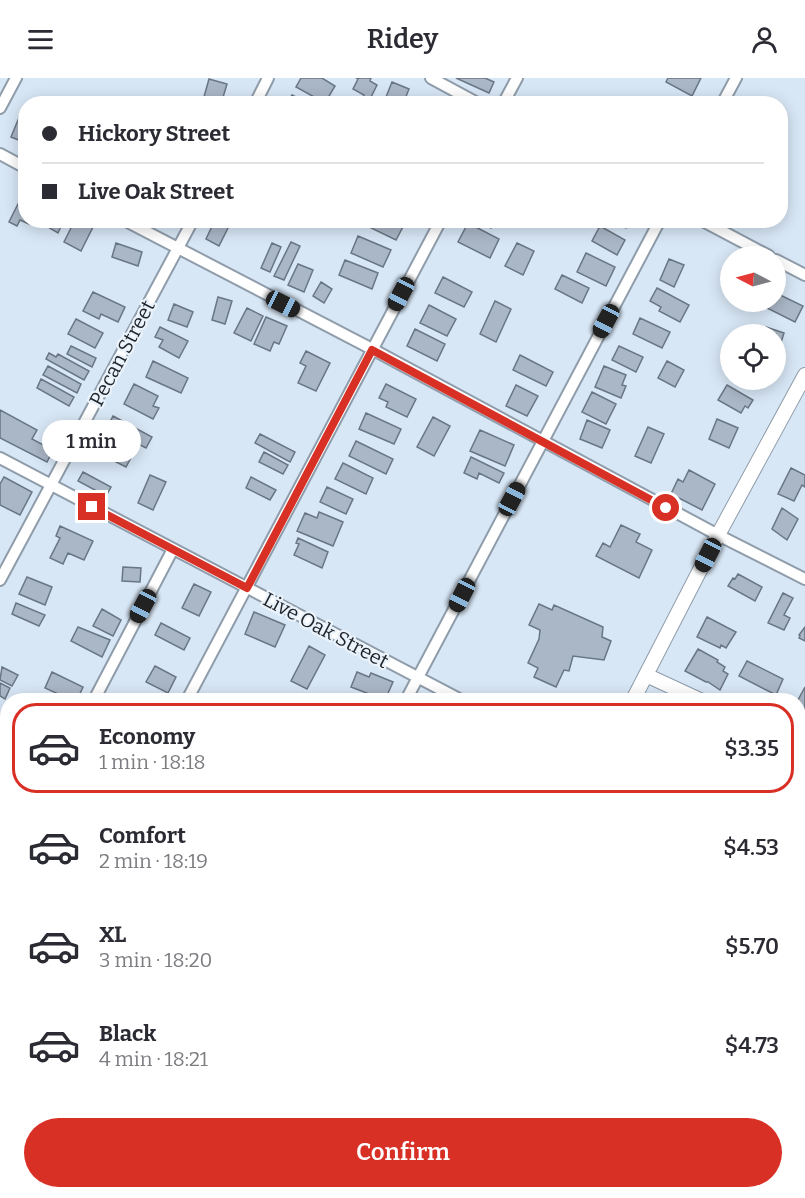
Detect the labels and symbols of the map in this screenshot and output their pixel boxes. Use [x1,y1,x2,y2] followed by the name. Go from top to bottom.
[720,246,786,312] north arrow
[385,274,417,314] car
[263,288,303,320] car
[84,296,160,410] street label: Pecan Street
[590,301,622,341] car
[42,420,142,462] callout: 1 min
[496,479,528,519] car
[78,493,105,520] route end
[652,494,679,521] route start
[692,535,724,575] car
[446,575,478,615] car
[127,586,159,626] car
[259,587,393,673] street label: Live Oak Street

